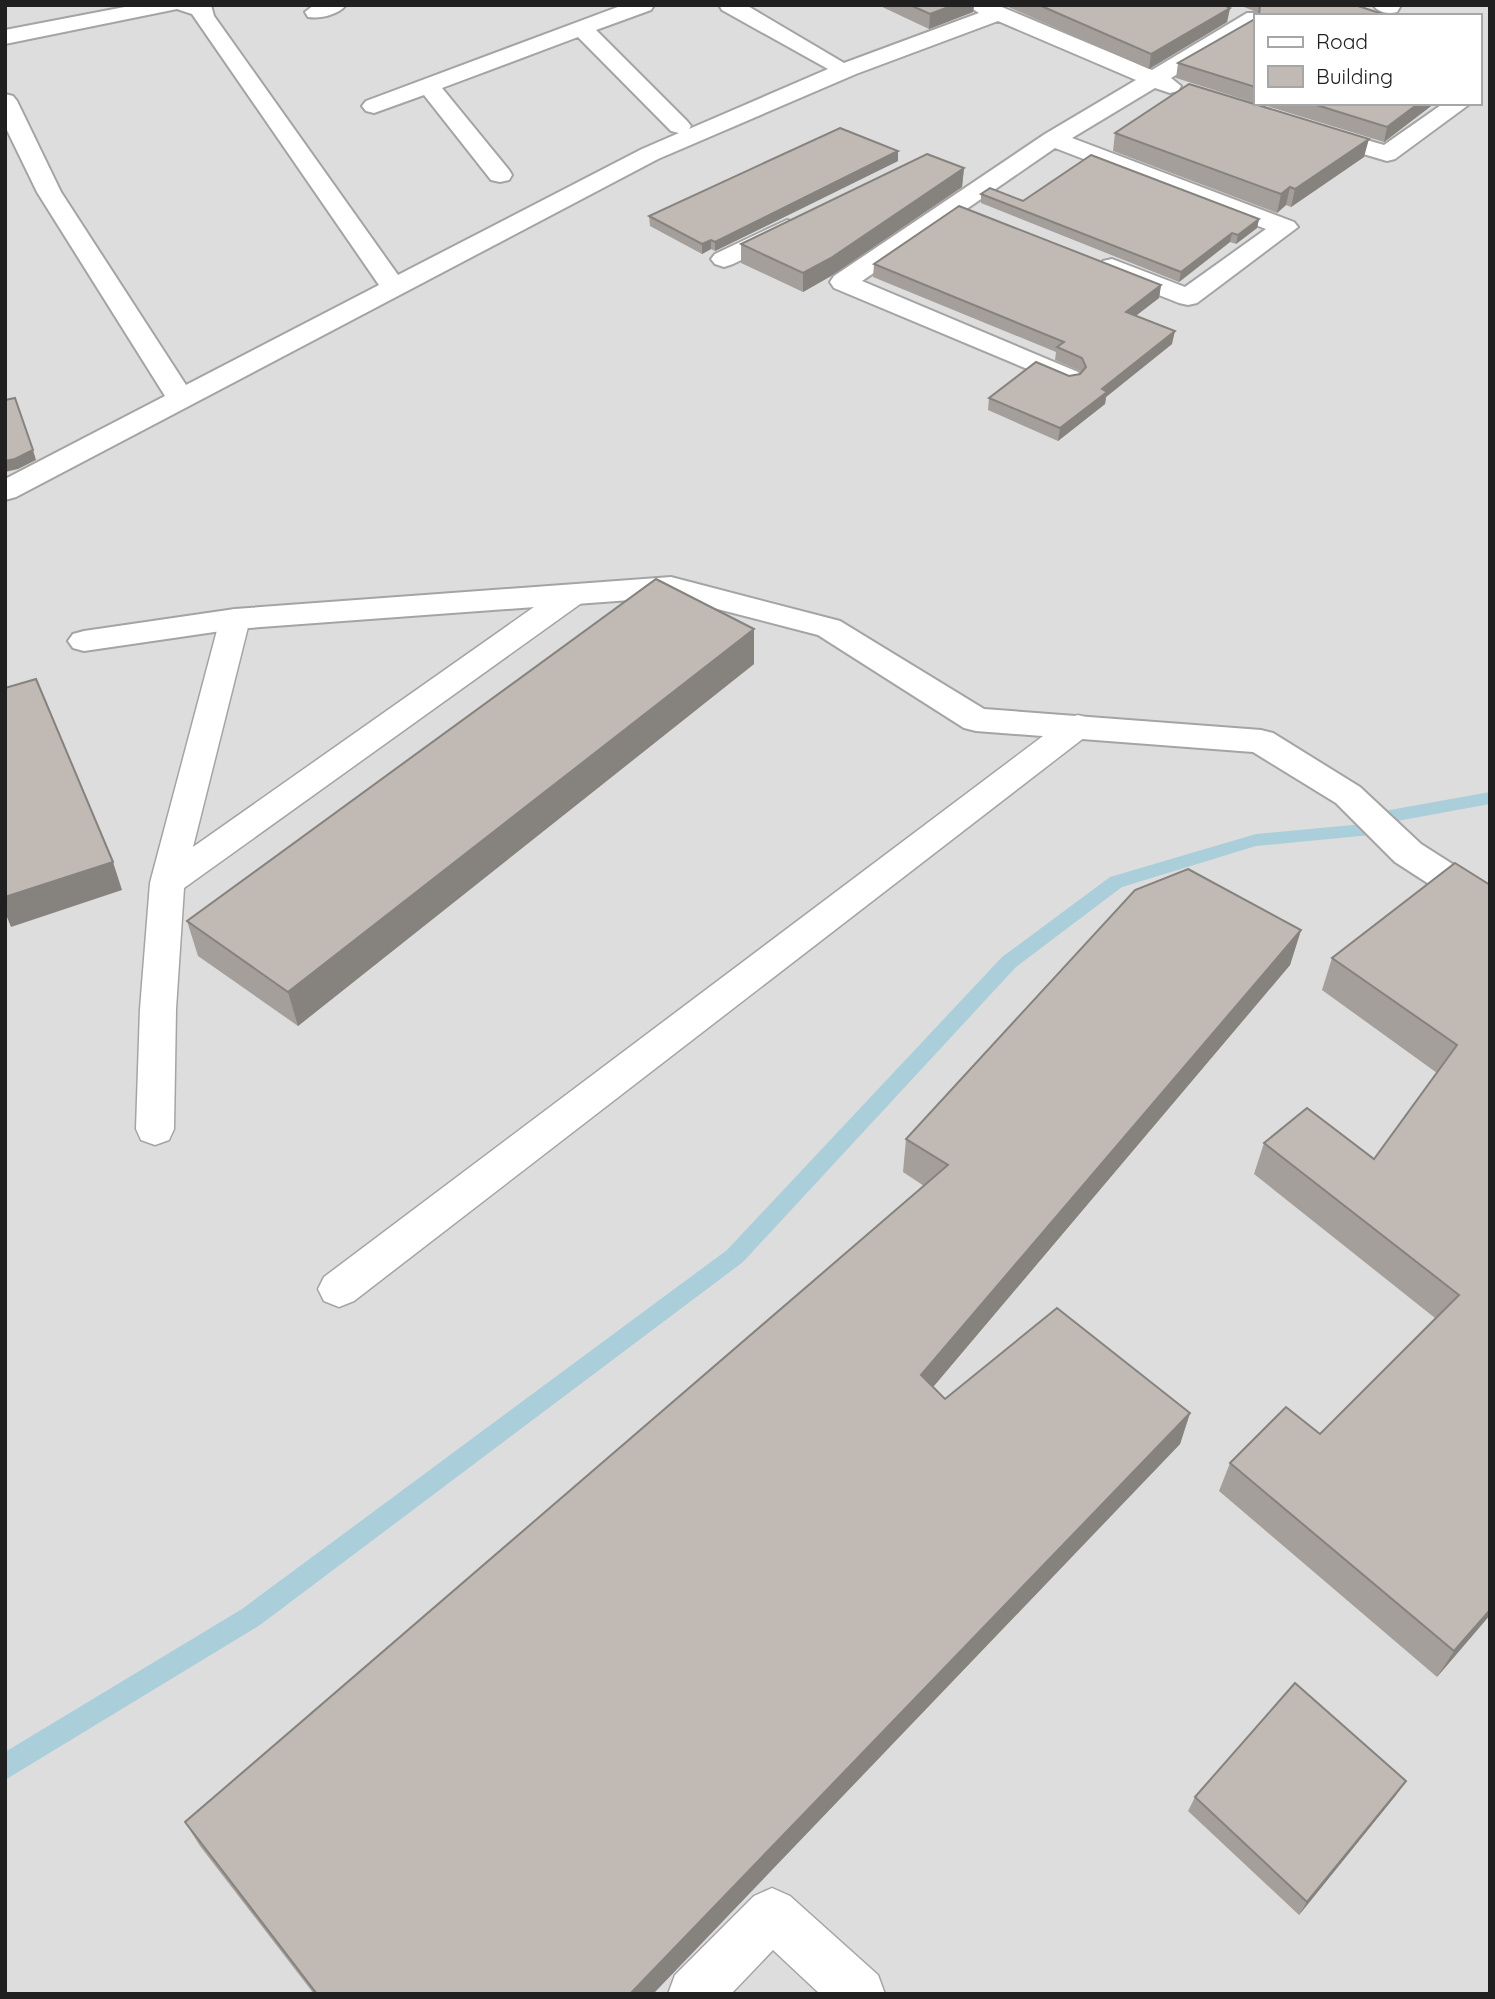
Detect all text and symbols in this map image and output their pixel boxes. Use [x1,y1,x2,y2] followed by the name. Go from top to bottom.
[1254,14,1481,105] legend
[1316,28,1368,54] text: Road
[1316,63,1393,89] text: Building

